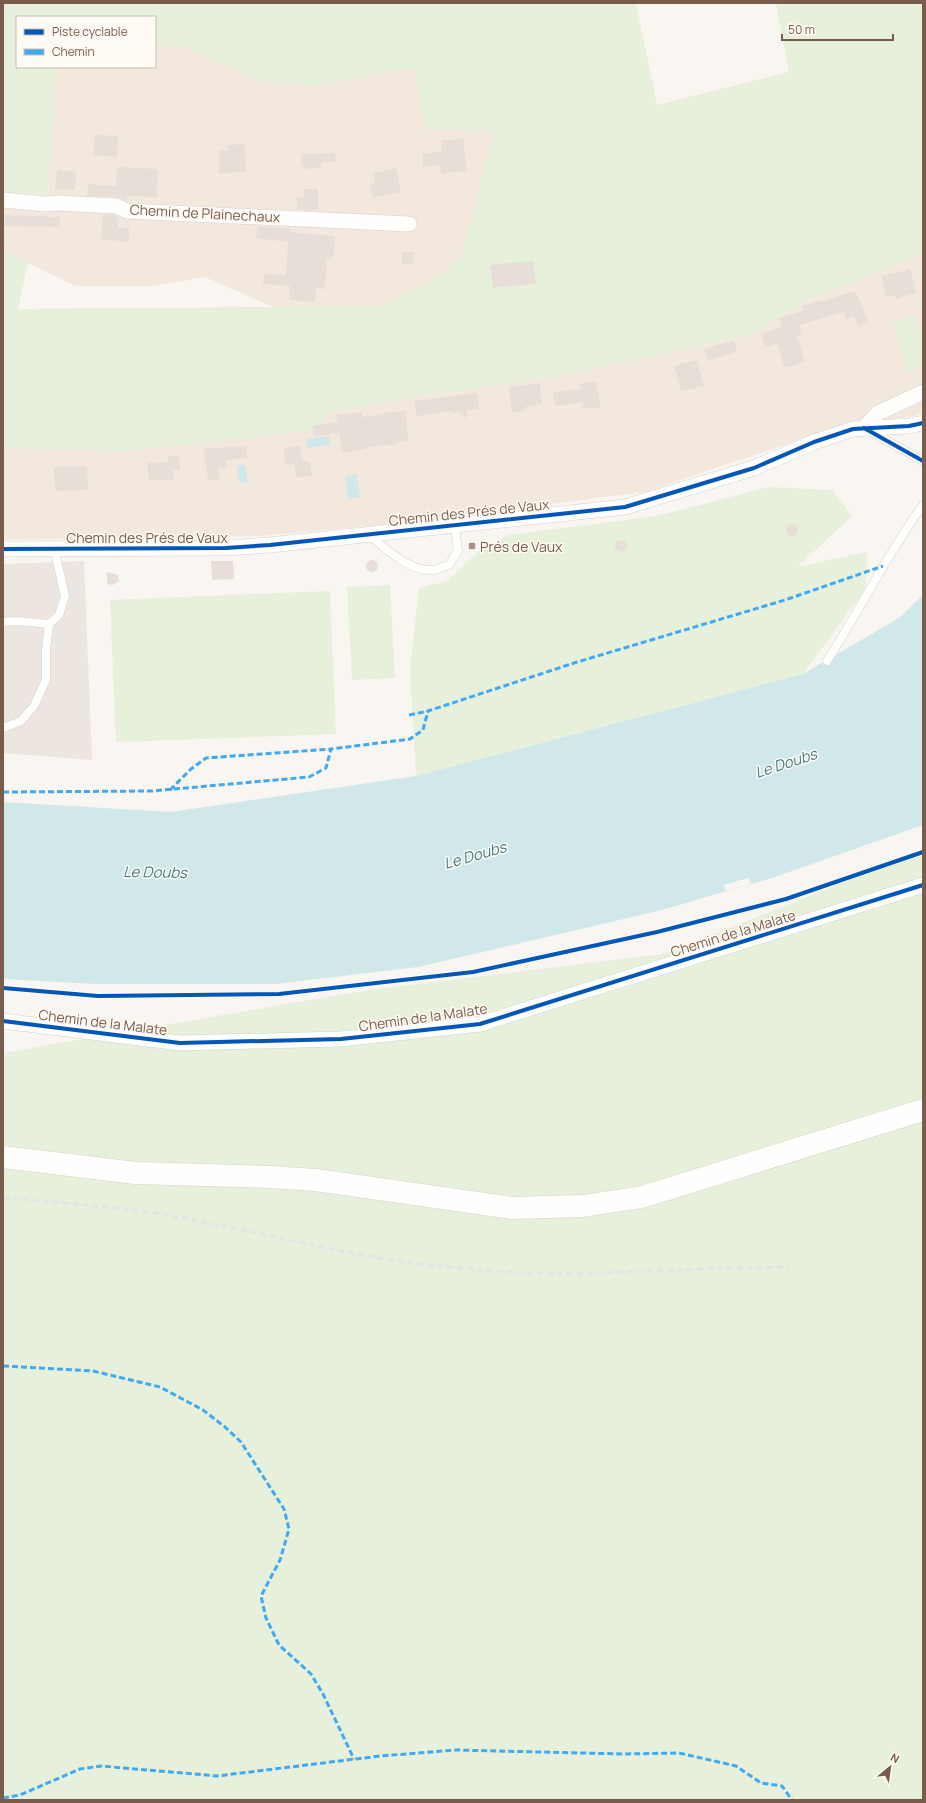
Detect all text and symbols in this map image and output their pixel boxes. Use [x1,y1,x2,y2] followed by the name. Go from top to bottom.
[16,16,156,68] legend
[782,16,893,42] scale bar
[788,21,815,38] text: 50 m
[52,23,128,40] text: Piste cyclable
[52,43,95,60] text: Chemin
[129,200,281,226] street label: Chemin de Plainechaux
[388,494,551,530] street label: Chemin des Prés de Vaux
[66,528,228,547] street label: Chemin des Prés de Vaux
[480,537,563,556] place label: Prés de Vaux
[467,541,477,551] marker: Prés de Vaux
[752,743,821,783] water label: Le Doubs
[441,836,510,874] water label: Le Doubs
[123,861,188,883] water label: Le Doubs
[668,905,798,961] street label: Chemin de la Malate
[357,999,489,1035] street label: Chemin de la Malate
[37,1005,169,1039] street label: Chemin de la Malate
[870,1747,910,1787] north arrow
[888,1749,902,1766] text: N

